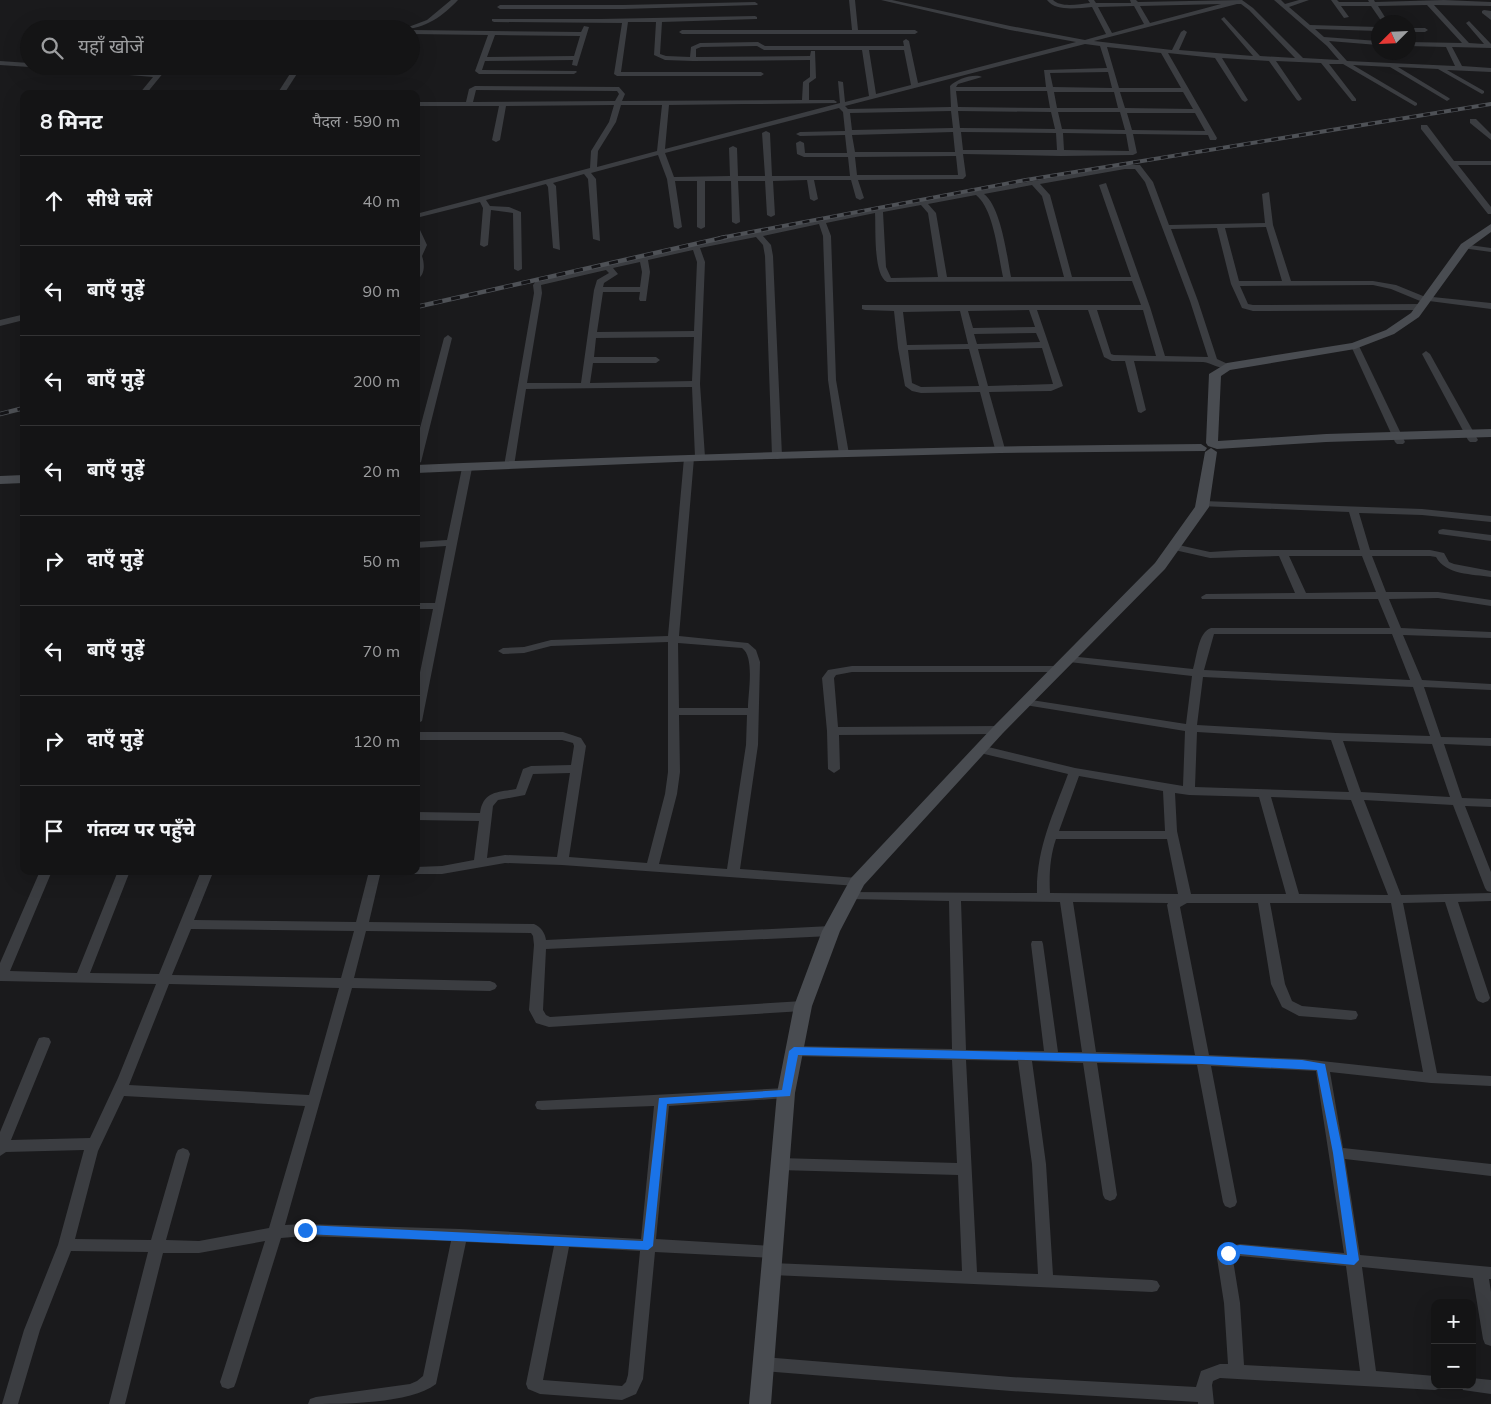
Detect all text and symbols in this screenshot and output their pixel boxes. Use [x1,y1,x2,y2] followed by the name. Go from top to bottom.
[1371,15,1416,60] north arrow
[20,20,420,75] search box
[38,34,66,62] icon: search
[78,34,144,58] text: यहाँ खोजें
[40,108,102,134] text: 8 मिनट
[312,111,400,131] text: पैदल · 590 m
[40,187,68,215] icon: ahead
[87,187,152,211] text: सीधे चलें
[363,191,400,211] text: 40 m
[40,277,68,305] icon: left
[87,277,144,301] text: बाएँ मुड़ें
[363,281,400,301] text: 90 m
[40,367,68,395] icon: left
[87,367,144,391] text: बाएँ मुड़ें
[353,371,400,391] text: 200 m
[40,457,68,485] icon: left
[87,457,144,481] text: बाएँ मुड़ें
[363,461,400,481] text: 20 m
[40,547,68,575] icon: right
[87,547,143,571] text: दाएँ मुड़ें
[363,551,400,571] text: 50 m
[40,637,68,665] icon: left
[87,637,144,661] text: बाएँ मुड़ें
[363,641,400,661] text: 70 m
[40,727,68,755] icon: right
[87,727,143,751] text: दाएँ मुड़ें
[353,731,400,751] text: 120 m
[40,817,68,845] icon: arrive
[87,817,195,841] text: गंतव्य पर पहुँचे
[294,1219,317,1242] route end
[1217,1242,1240,1265] route start
[1431,1299,1476,1389] map controls
[1431,1299,1476,1344] button: +
[1431,1344,1476,1389] button: −

